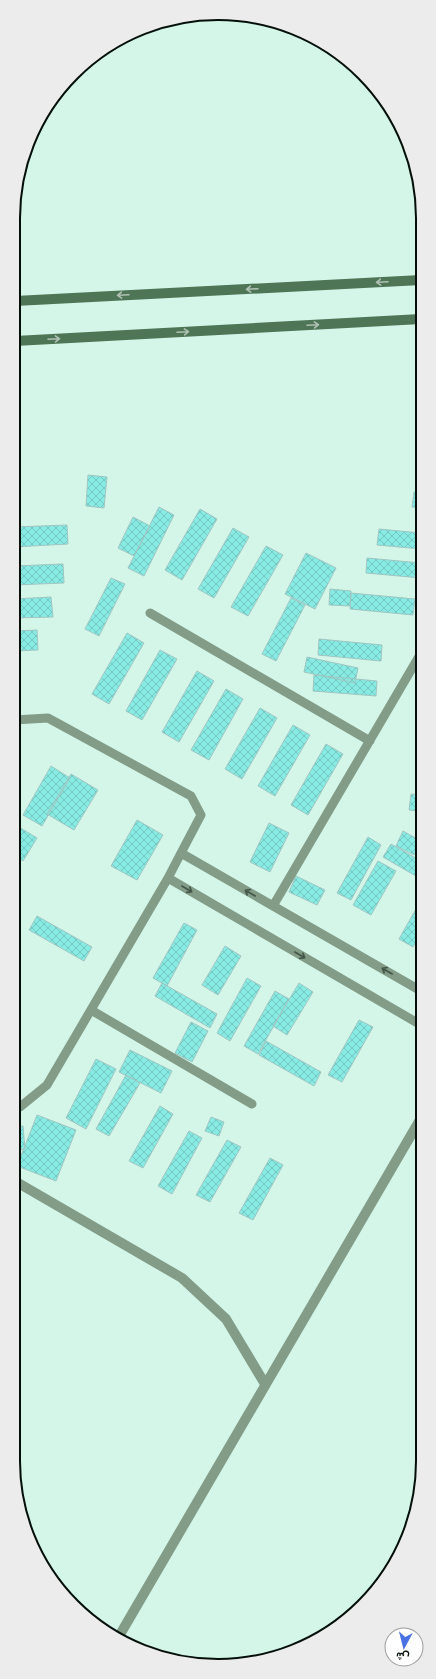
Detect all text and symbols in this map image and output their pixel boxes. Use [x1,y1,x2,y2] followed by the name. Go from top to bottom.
[376,279,389,286] one-way arrow
[246,285,259,293] one-way arrow
[117,292,130,299] one-way arrow
[306,321,319,329] one-way arrow
[176,328,189,335] one-way arrow
[47,335,60,342] one-way arrow
[181,886,193,894] one-way arrow
[244,888,256,896] one-way arrow
[294,951,306,959] one-way arrow
[381,967,393,975] one-way arrow
[384,1627,424,1667] north arrow
[395,1649,410,1665] text: ش

